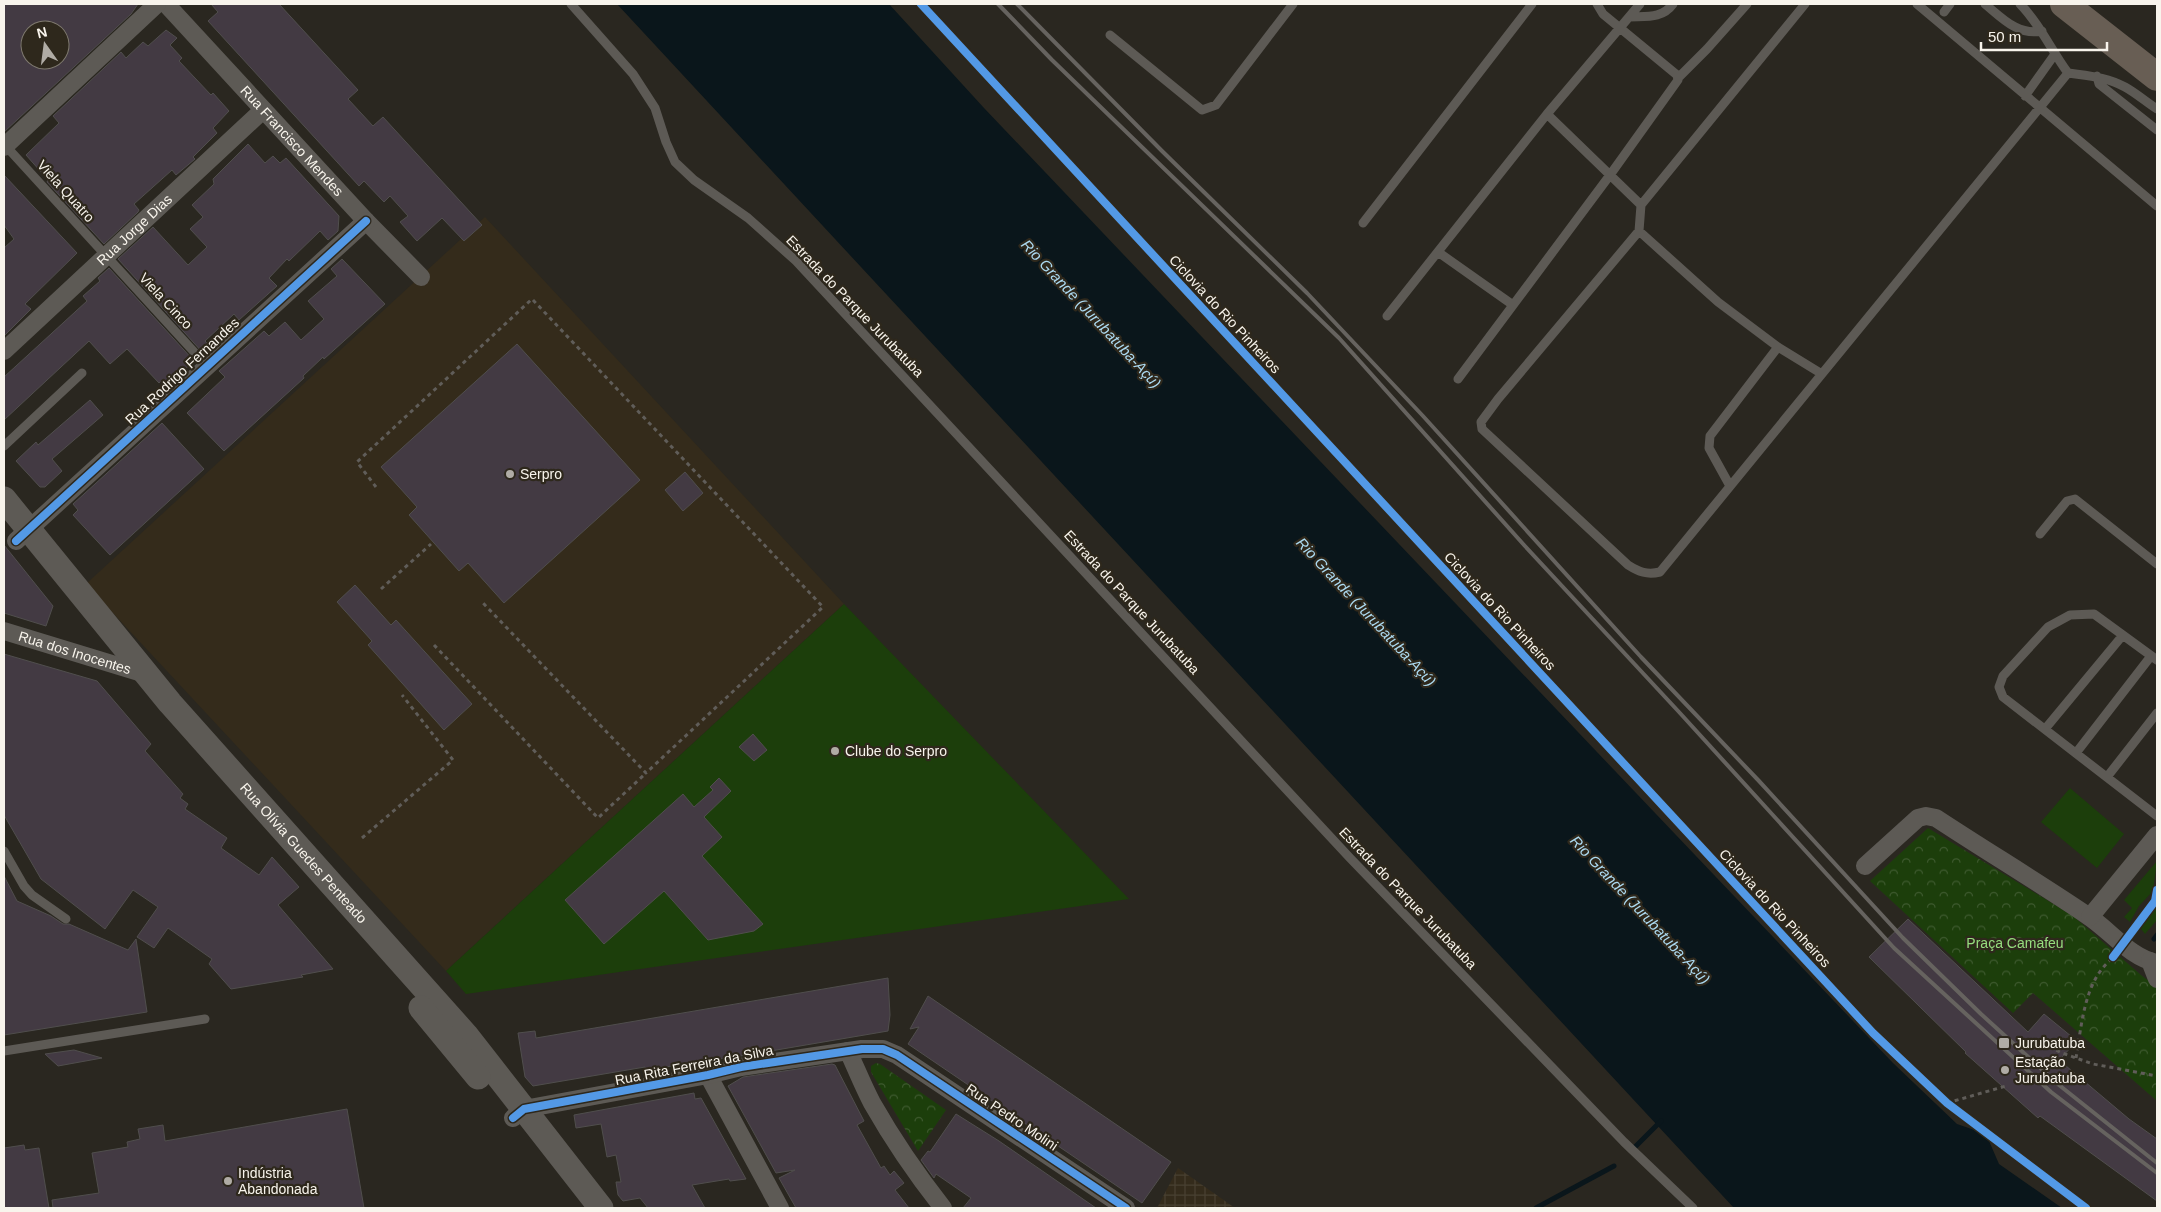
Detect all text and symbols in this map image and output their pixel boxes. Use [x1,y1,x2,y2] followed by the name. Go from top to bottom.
[20,20,70,70] north arrow
[1981,20,2107,52] scale bar
[35,23,49,41] text: N
[1988,28,2021,45] text: 50 m
[237,82,347,199] street label: Rua Francisco Mendes
[34,157,98,225] street label: Viela Quatro
[93,191,175,269] street label: Rua Jorge Dias
[783,232,927,380] street label: Estrada do Parque Jurubatuba
[1018,236,1165,391] water label: Rio Grande (Jurubatuba-Açú)
[1166,252,1284,376] street label: Ciclovia do Rio Pinheiros
[136,270,196,332] street label: Viela Cinco
[122,314,242,428] street label: Rua Rodrigo Fernandes
[520,466,562,482] place label: Serpro
[504,468,516,480] marker: Serpro
[1061,527,1203,677] street label: Estrada do Parque Jurubatuba
[1293,534,1440,689] water label: Rio Grande (Jurubatuba-Açú)
[1441,549,1559,673] street label: Ciclovia do Rio Pinheiros
[17,628,133,677] street label: Rua dos Inocentes
[845,743,947,759] place label: Clube do Serpro
[829,745,841,757] marker: Clube do Serpro
[237,780,371,927] street label: Rua Olívia Guedes Penteado
[1336,824,1480,972] street label: Estrada do Parque Jurubatuba
[1567,832,1714,987] water label: Rio Grande (Jurubatuba-Açú)
[1716,846,1834,970] street label: Ciclovia do Rio Pinheiros
[1966,935,2064,951] park label: Praça Camafeu
[2015,1035,2085,1051] place label: Jurubatuba
[1997,1036,2011,1050] marker: Jurubatuba
[613,1042,775,1088] street label: Rua Rita Ferreira da Silva
[2015,1054,2085,1086] place label: Estação Jurubatuba
[1999,1064,2011,1076] marker: Estação Jurubatuba
[963,1080,1061,1154] street label: Rua Pedro Molini
[238,1165,318,1197] place label: Indústria Abandonada
[222,1175,234,1187] marker: Indústria Abandonada

